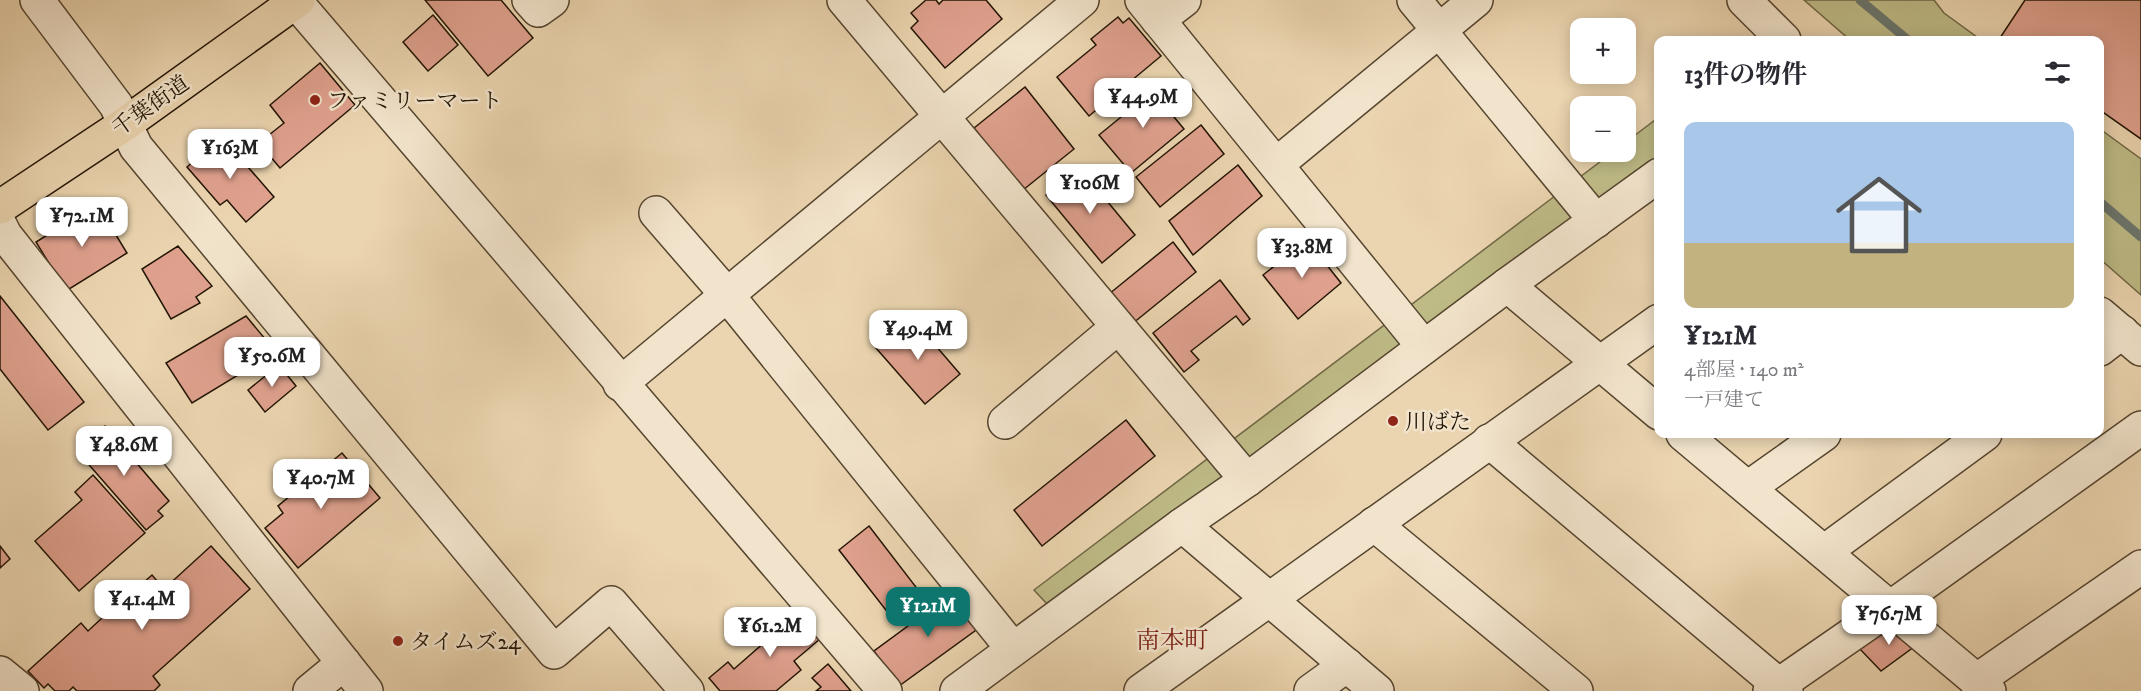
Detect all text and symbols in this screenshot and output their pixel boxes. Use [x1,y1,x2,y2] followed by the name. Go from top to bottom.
[1570,18,1636,162] map controls
[1570,18,1636,84] button: +
[2041,56,2074,89] icon: filters
[1684,59,1807,92] text: 13件の物件
[107,70,195,143] street label: 千葉街道
[1094,78,1192,129] pin: ¥44.9M
[1108,85,1178,110] text: ¥44.9M
[327,88,503,115] place label: ファミリーマート
[308,93,322,107] marker: ファミリーマート
[1570,96,1636,162] button: −
[188,129,272,180] pin: ¥163M
[202,136,258,161] text: ¥163M
[1825,161,1933,269] icon: home
[1048,164,1132,215] pin: ¥106M
[1060,171,1120,196] text: ¥106M
[33,197,131,248] pin: ¥72.1M
[50,204,114,229] text: ¥72.1M
[1253,228,1351,279] pin: ¥33.8M
[1271,235,1333,260] text: ¥33.8M
[869,310,967,361] pin: ¥49.4M
[883,317,953,342] text: ¥49.4M
[1684,320,1757,353] text: ¥121M
[223,337,321,388] pin: ¥50.6M
[238,344,306,369] text: ¥50.6M
[1684,358,1804,383] text: 4部屋 · 140 m²
[1684,388,1764,413] text: 一戸建て
[1405,409,1471,436] place label: 川ばた
[1386,414,1400,428] marker: 川ばた
[75,426,173,477] pin: ¥48.6M
[90,433,158,458] text: ¥48.6M
[272,459,370,510] pin: ¥40.7M
[287,466,355,491] text: ¥40.7M
[93,580,191,631] pin: ¥41.4M
[108,587,176,612] text: ¥41.4M
[886,587,970,638] pin: ¥121M
[900,594,956,619] text: ¥121M
[1840,595,1938,646] pin: ¥76.7M
[1856,602,1922,627] text: ¥76.7M
[721,607,819,658] pin: ¥61.2M
[738,614,802,639] text: ¥61.2M
[1136,626,1208,656] district label: 南本町
[410,629,522,656] place label: タイムズ24
[391,634,405,648] marker: タイムズ24

